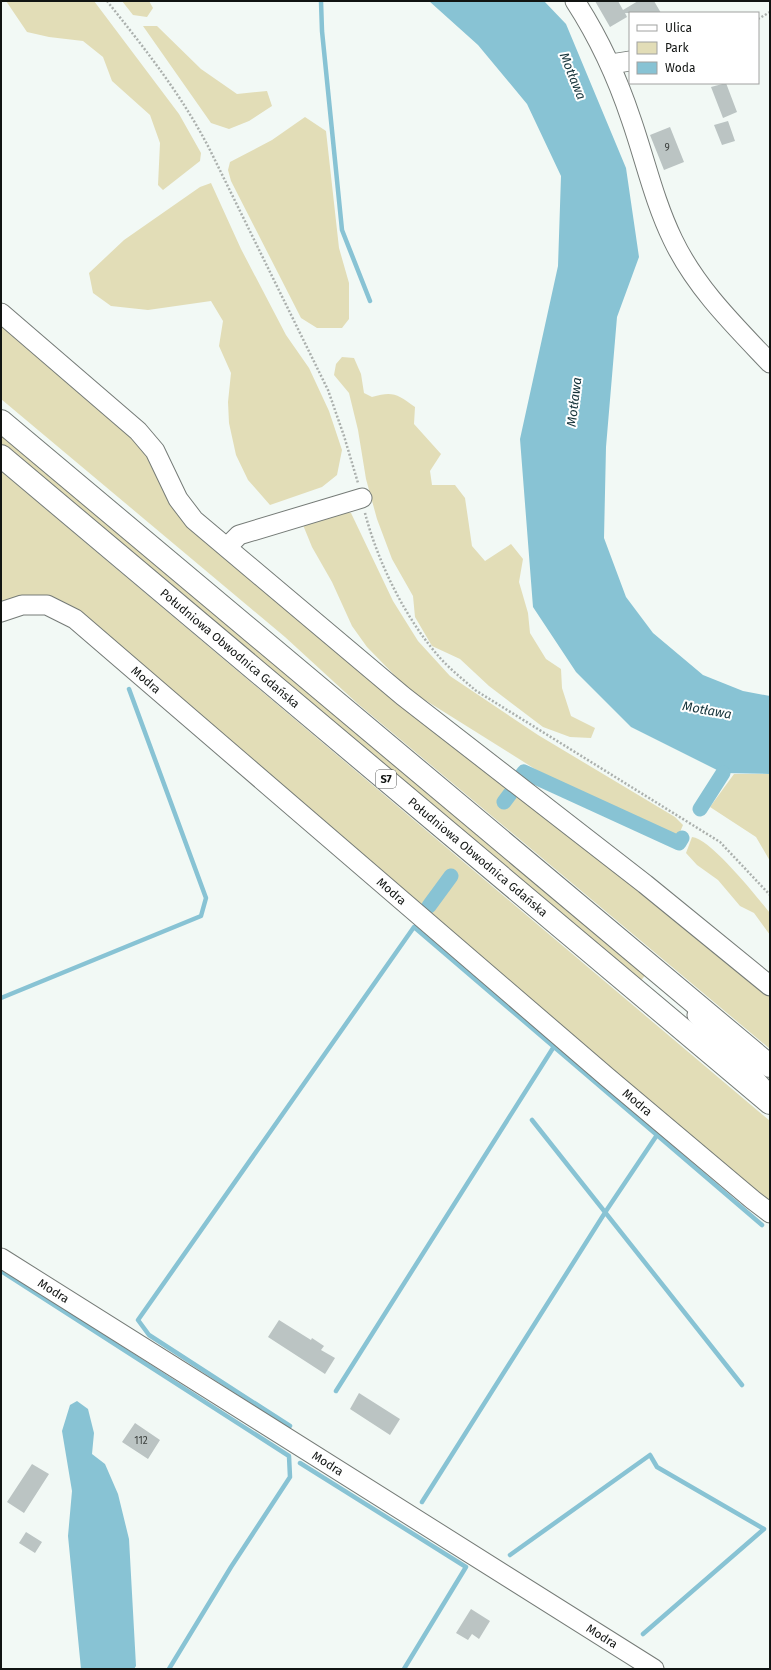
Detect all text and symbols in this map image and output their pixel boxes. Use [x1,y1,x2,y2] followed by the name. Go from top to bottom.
[629,12,759,84] legend
[665,21,692,35] text: Ulica
[665,41,689,55] text: Park
[557,50,589,102] water label: Motława
[665,61,696,75] text: Woda
[664,142,670,154] house number: 9
[564,376,584,428] water label: Motława
[157,586,302,711] street label: Południowa Obwodnica Gdańska
[128,664,163,697] street label: Modra
[681,698,733,722] water label: Motława
[376,770,396,788] road number: S7
[405,795,550,920] street label: Południowa Obwodnica Gdańska
[374,875,409,908] street label: Modra
[620,1086,655,1119] street label: Modra
[35,1276,72,1306] street label: Modra
[134,1435,148,1447] house number: 112
[309,1449,346,1479] street label: Modra
[584,1621,620,1651] street label: Modra

